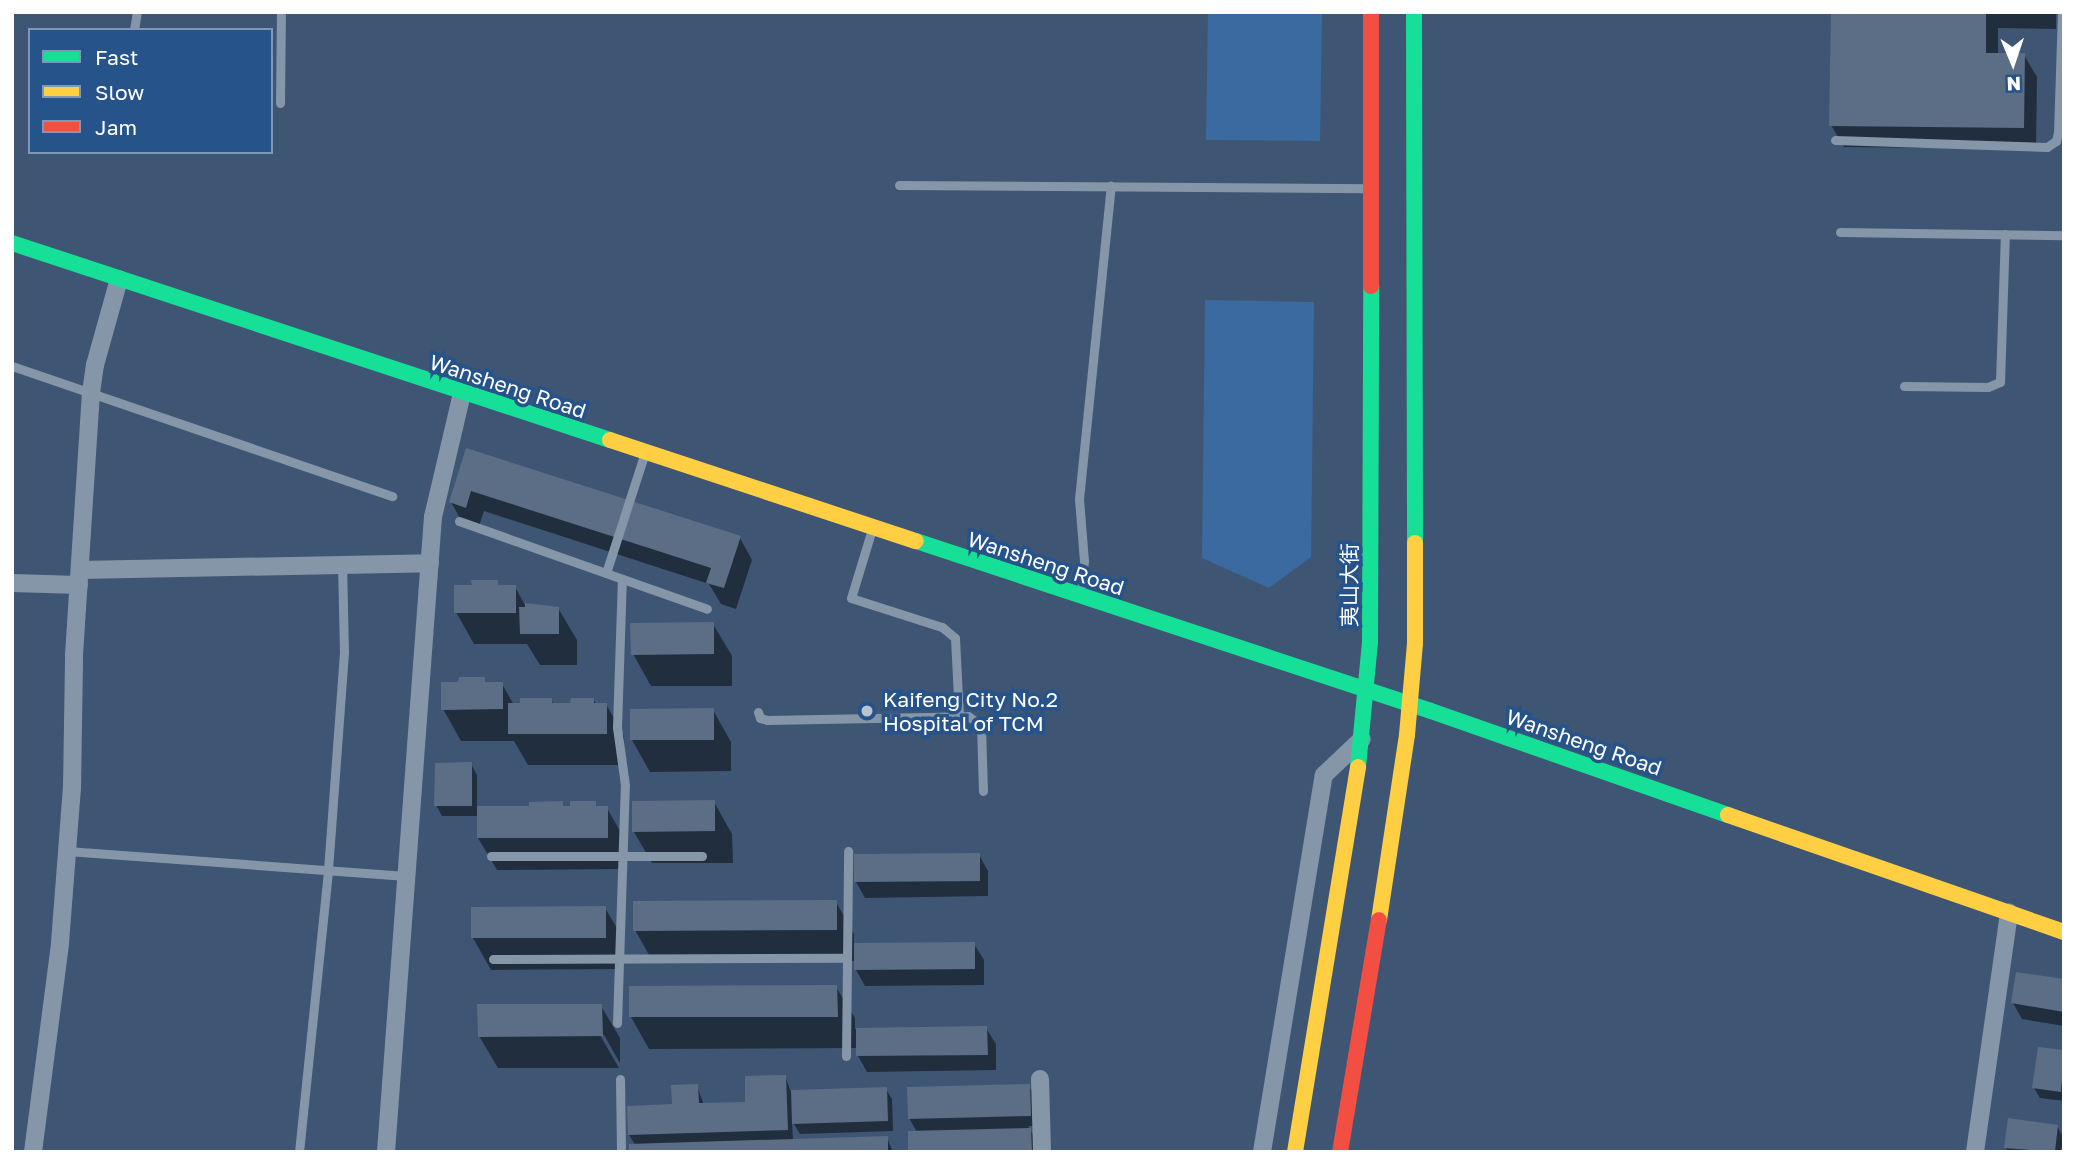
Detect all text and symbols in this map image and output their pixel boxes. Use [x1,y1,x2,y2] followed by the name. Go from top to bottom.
[28,28,273,154] legend
[1978,28,2048,98] north arrow
[95,44,138,70] text: Fast
[2006,73,2021,96] text: N
[95,79,144,105] text: Slow
[95,114,137,140] text: Jam
[427,349,589,423] street label: Wansheng Road
[965,526,1127,600] street label: Wansheng Road
[1336,543,1362,627] street label: 夷山大街
[883,686,1058,736] place label: Kaifeng City No.2 Hospital of TCM
[857,701,877,721] marker: Kaifeng City No.2 Hospital of TCM
[1503,704,1665,780] street label: Wansheng Road

